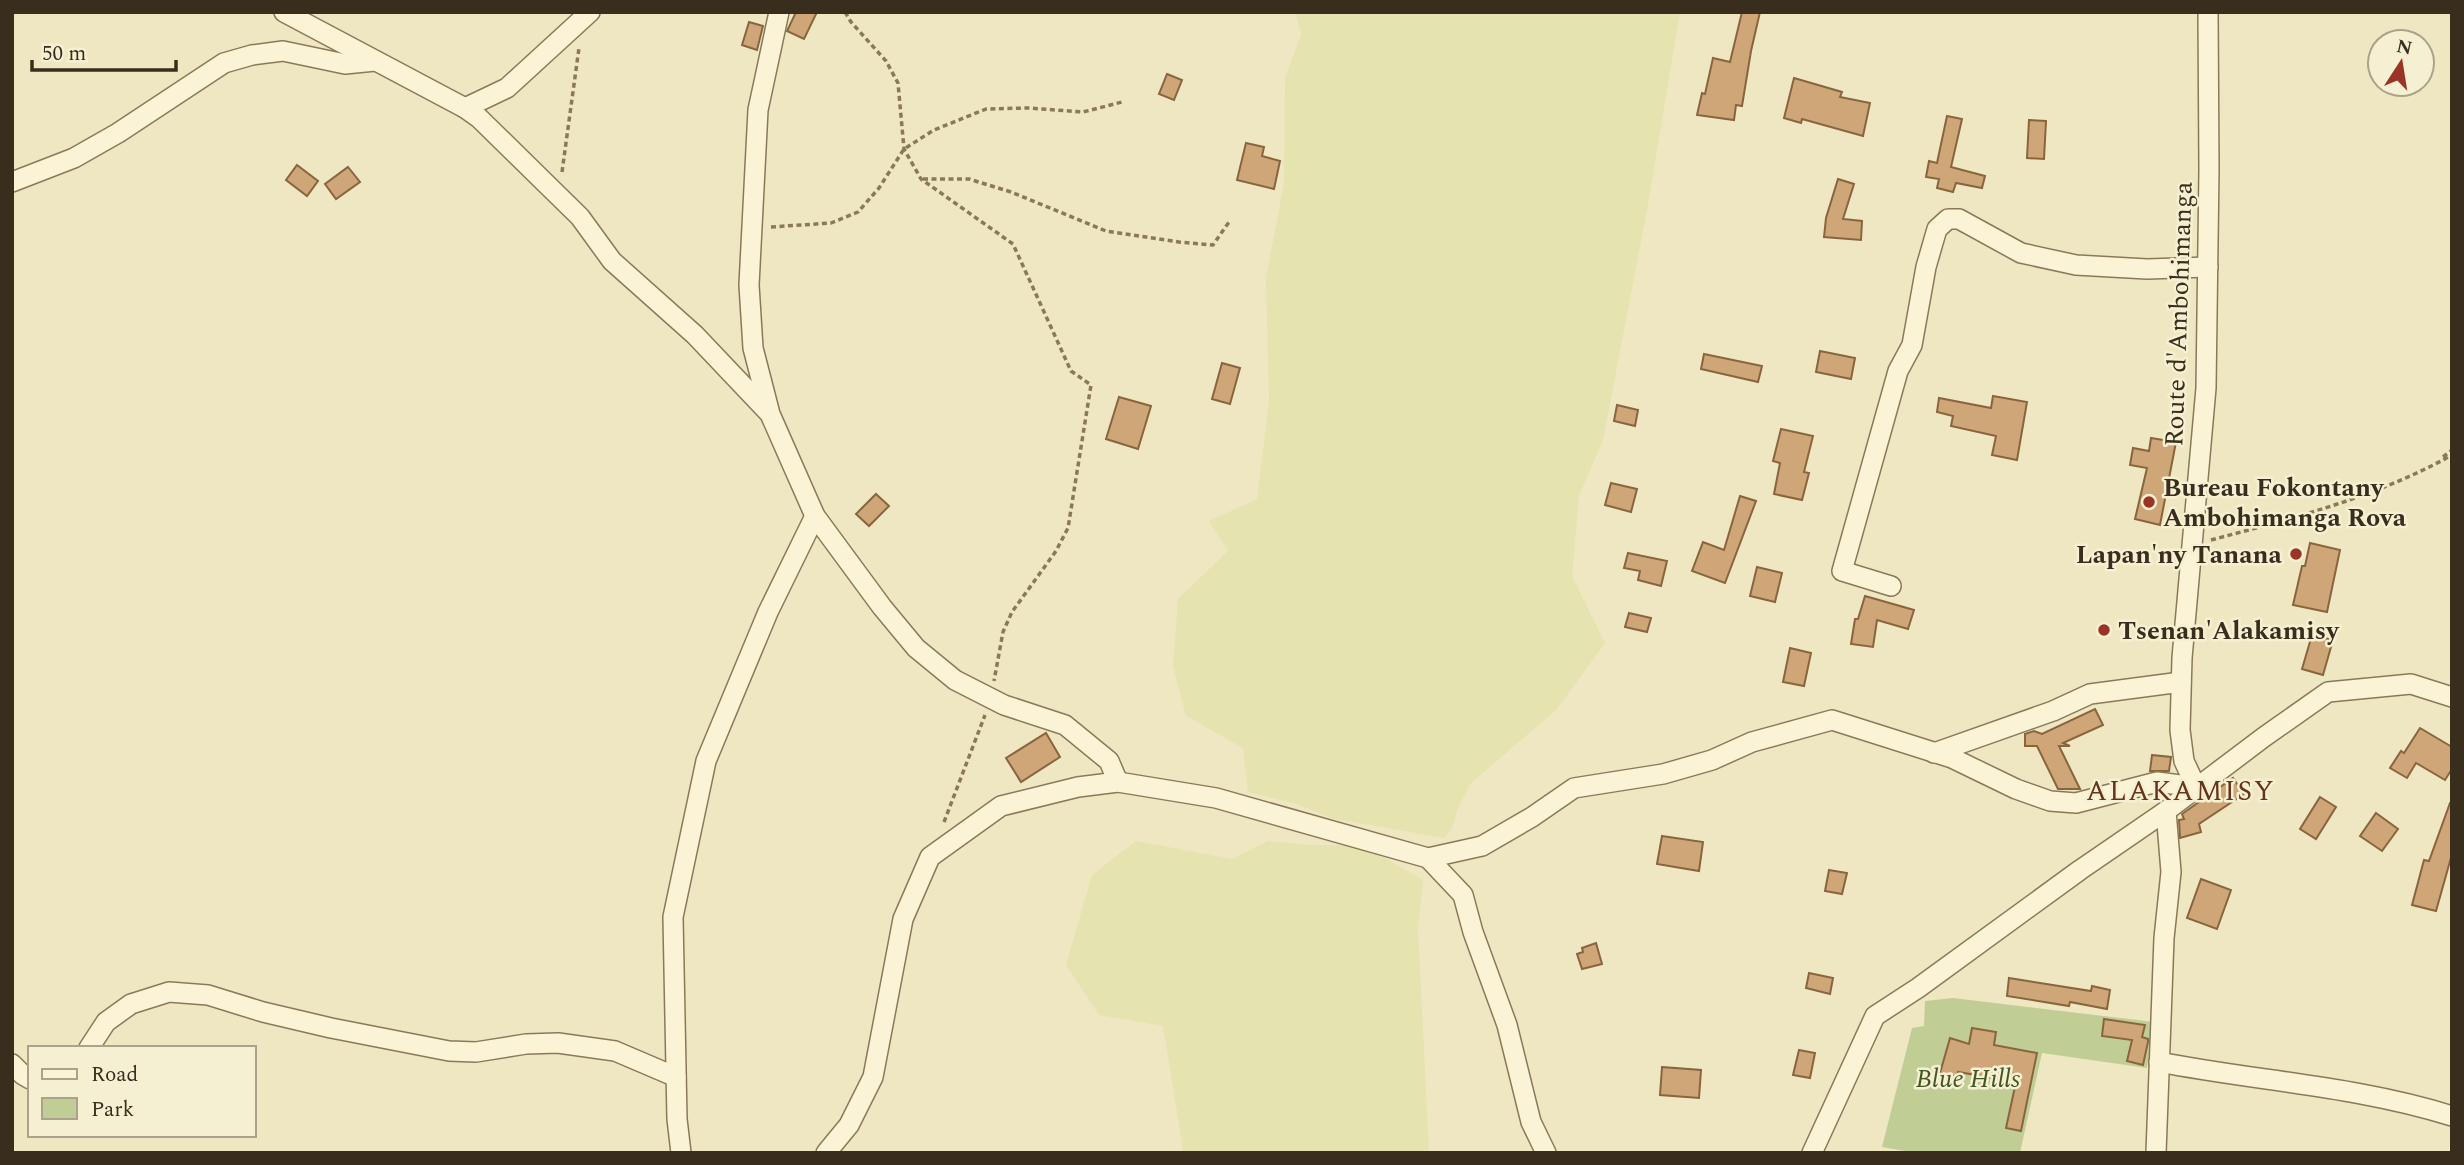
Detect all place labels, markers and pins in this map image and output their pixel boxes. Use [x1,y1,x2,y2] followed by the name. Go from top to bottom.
[2163,468,2407,538] place label: Bureau Fokontany Ambohimanga Rova
[2141,494,2157,510] marker: Bureau Fokontany Ambohimanga Rova
[2076,535,2283,575] place label: Lapan'ny Tanana
[2288,546,2304,562] marker: Lapan'ny Tanana
[2118,611,2340,651] place label: Tsenan'Alakamisy
[2096,622,2112,638] marker: Tsenan'Alakamisy

